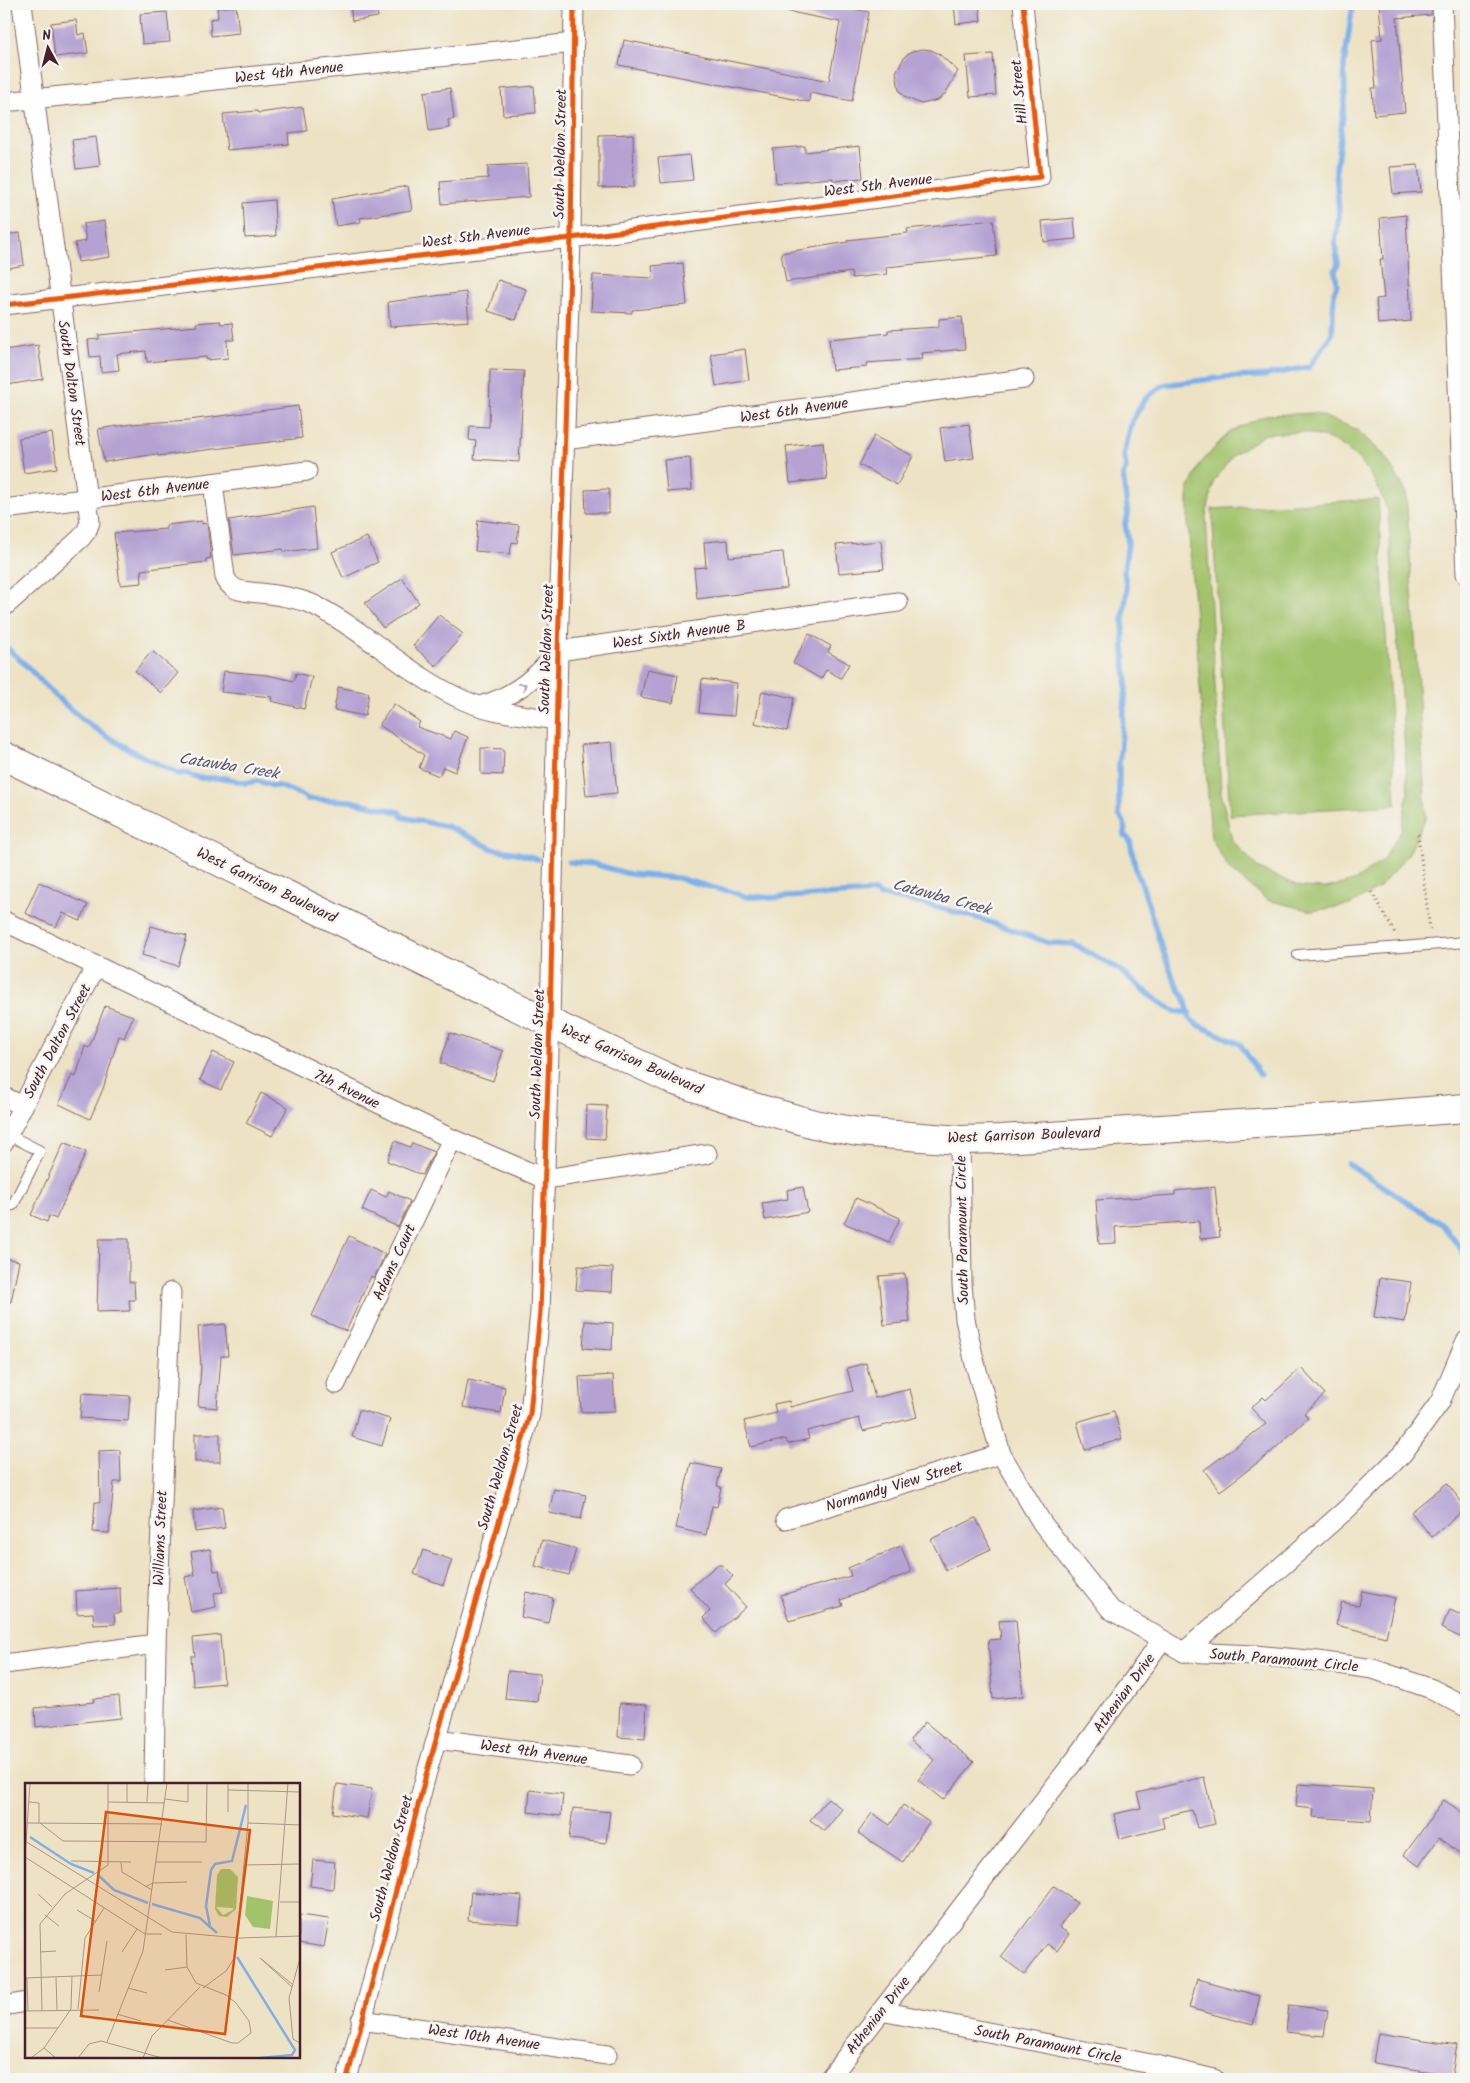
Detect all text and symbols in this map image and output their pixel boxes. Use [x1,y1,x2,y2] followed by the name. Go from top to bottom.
[22,22,72,72] north arrow
[41,25,52,48] text: N
[234,55,345,91] street label: West 4th Avenue
[1005,58,1035,125] street label: Hill Street
[548,88,574,219] street label: South Weldon Street
[823,167,934,205] street label: West 5th Avenue
[421,218,532,256] street label: West 5th Avenue
[50,319,92,448] street label: South Dalton Street
[738,391,850,430] street label: West 6th Avenue
[100,472,211,510] street label: West 6th Avenue
[533,583,561,715] street label: South Weldon Street
[611,614,747,656] street label: West Sixth Avenue B
[517,683,526,692] one-way arrow
[177,746,283,787] water label: Catawba Creek
[192,841,341,931] street label: West Garrison Boulevard
[890,872,996,923] water label: Catawba Creek
[18,980,98,1103] street label: South Dalton Street
[524,988,552,1120] street label: South Weldon Street
[557,1018,707,1102] street label: West Garrison Boulevard
[309,1064,384,1116] street label: 7th Avenue
[947,1121,1102,1151] street label: West Garrison Boulevard
[950,1155,976,1305] street label: South Paramount Circle
[367,1220,423,1305] street label: Adams Court
[471,1401,531,1533] street label: South Weldon Street
[823,1455,966,1519] street label: Normandy View Street
[147,1490,175,1586] street label: Williams Street
[1208,1643,1360,1679] street label: South Paramount Circle
[1088,1648,1162,1739] street label: Athenian Drive
[479,1734,589,1772] street label: West 9th Avenue
[25,1783,300,2058] inset map
[364,1792,420,1924] street label: South Weldon Street
[841,1971,917,2060] street label: Athenian Drive
[426,2018,542,2058] street label: West 10th Avenue
[972,2019,1124,2071] street label: South Paramount Circle

